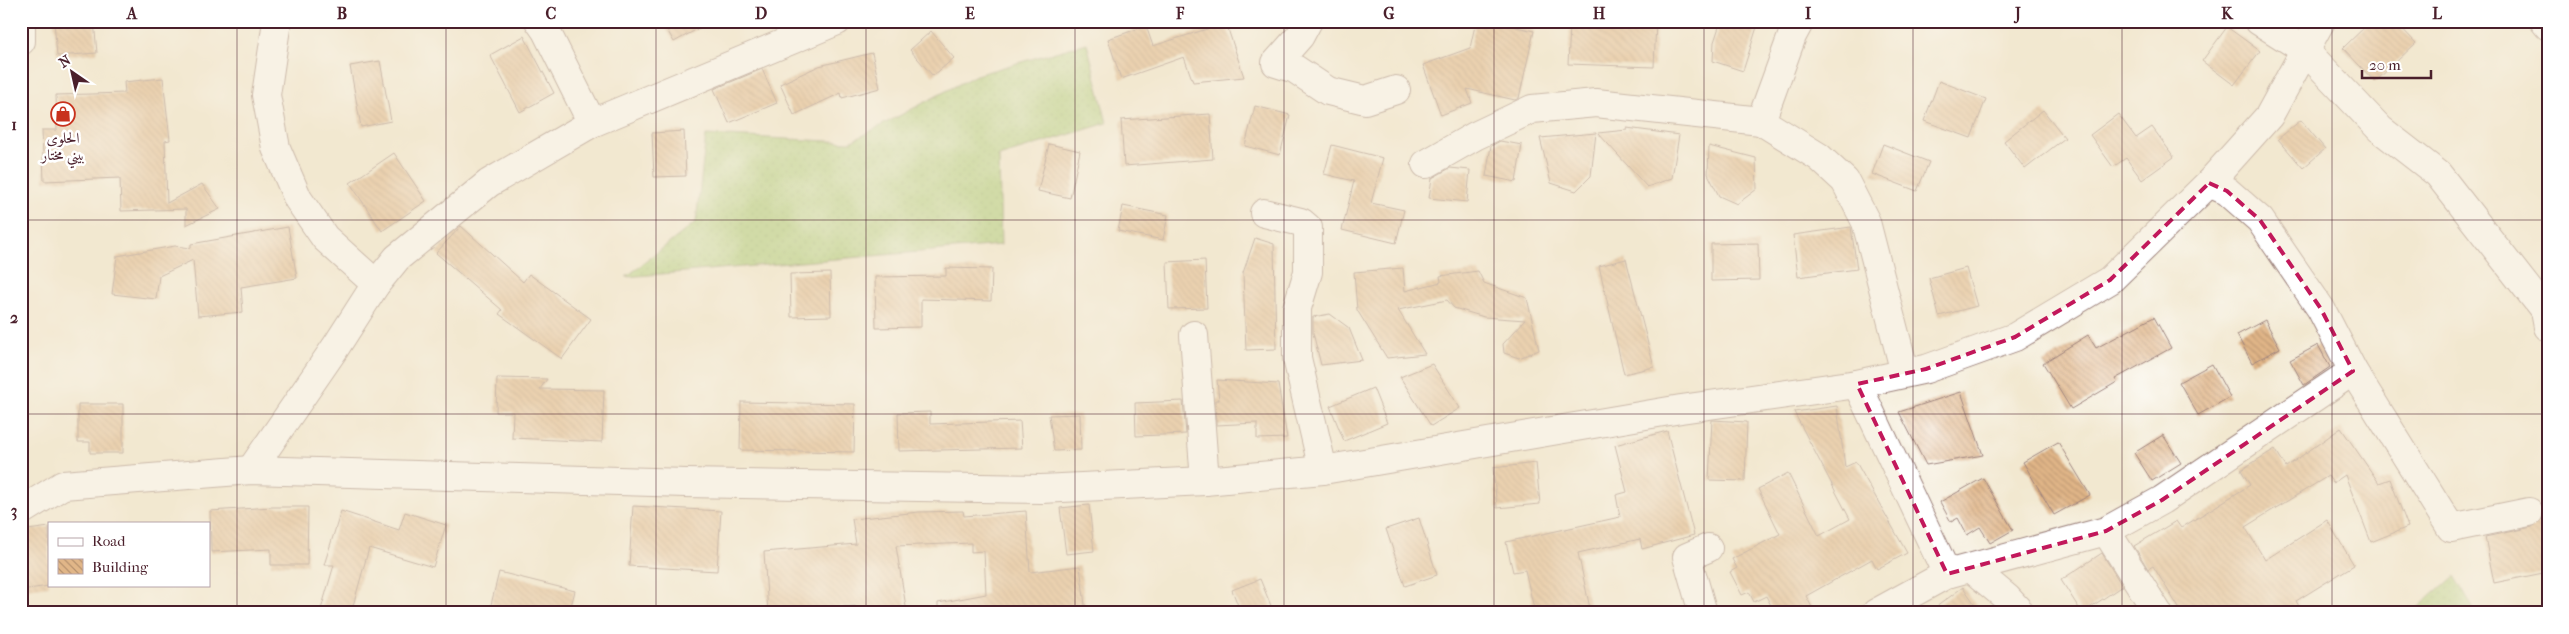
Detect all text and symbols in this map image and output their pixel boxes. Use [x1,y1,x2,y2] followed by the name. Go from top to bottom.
[126,4,138,23] text: A
[337,4,347,23] text: B
[546,4,557,23] text: C
[755,4,767,23] text: D
[965,4,975,23] text: E
[1175,4,1185,23] text: F
[1383,4,1395,23] text: G
[1593,4,1606,23] text: H
[1805,4,1812,23] text: I
[2013,4,2021,24] text: J
[2221,4,2234,23] text: K
[2432,4,2442,23] text: L
[48,48,98,98] north arrow
[2362,48,2430,80] scale bar
[56,51,74,72] text: N
[2369,56,2401,74] text: 20 m
[50,101,76,127] shop icon: الحلوى بيني مختار
[11,115,17,134] text: 1
[39,129,85,169] place label: الحلوى بيني مختار
[10,308,18,327] text: 2
[11,501,17,521] text: 3
[48,522,210,586] legend
[92,532,126,550] text: Road
[92,558,149,576] text: Building

